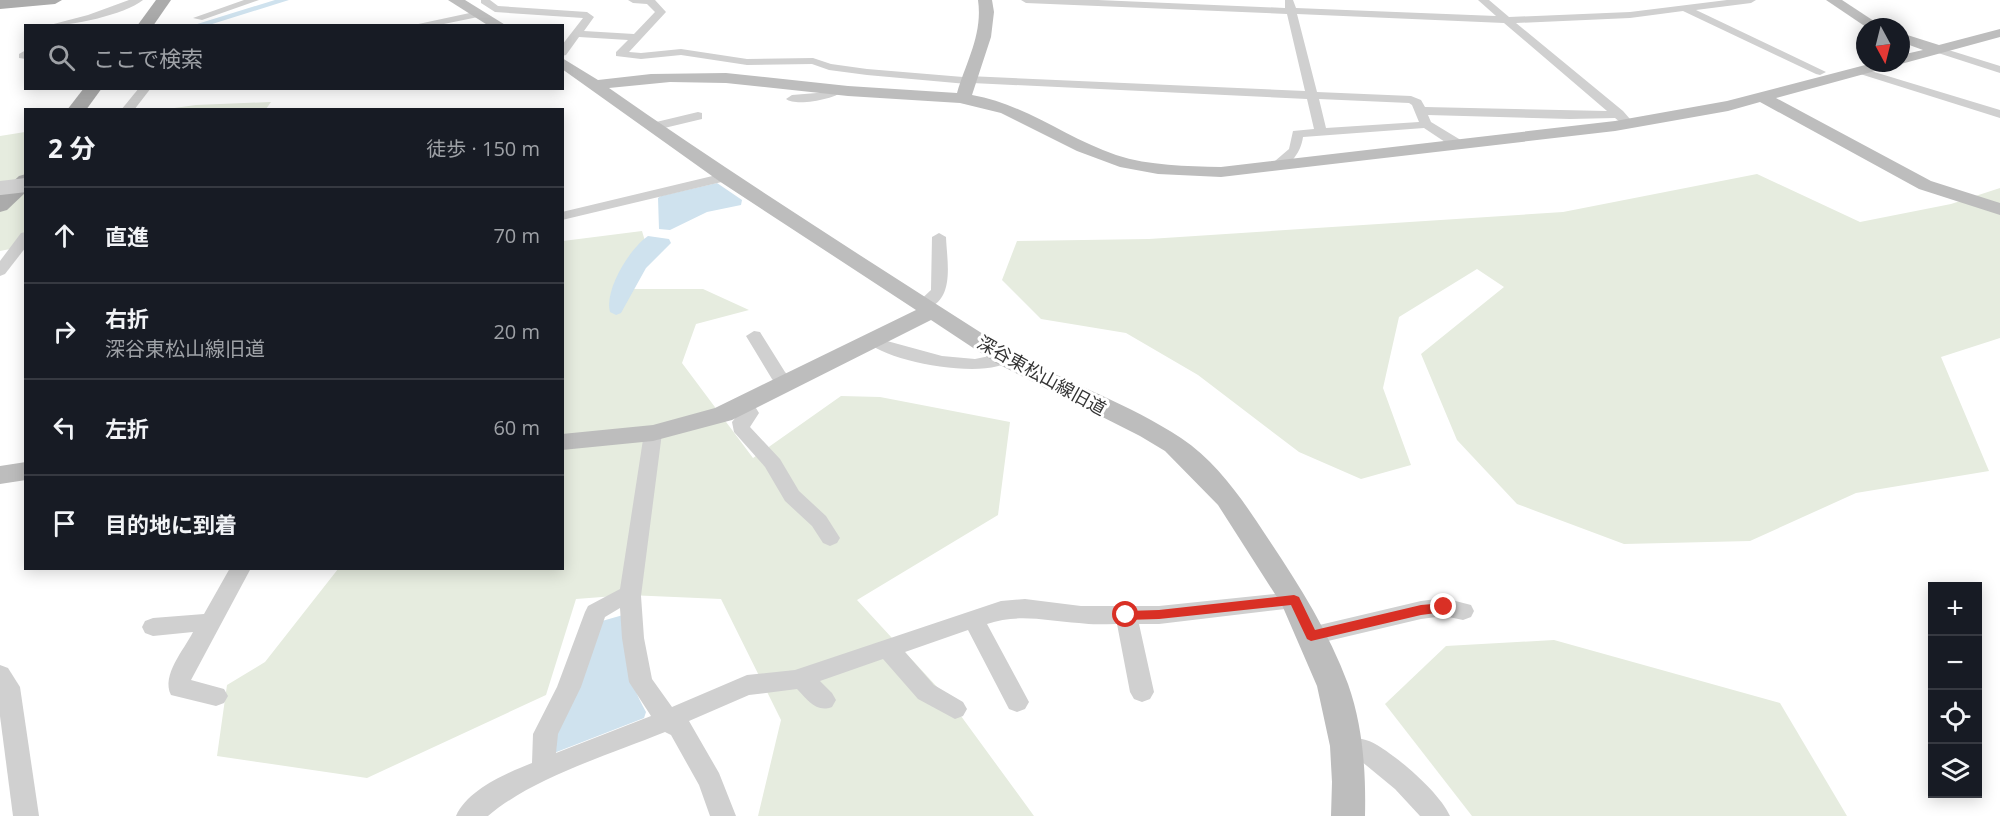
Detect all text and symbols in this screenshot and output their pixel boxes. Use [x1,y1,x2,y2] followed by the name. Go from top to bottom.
[1856,18,1910,72] north arrow
[24,24,564,90] search box
[45,41,78,74] icon: search
[93,43,203,73] text: ここで検索
[48,130,96,166] text: 2 分
[426,135,540,162] text: 徒歩 · 150 m
[48,219,81,252] icon: ahead
[105,221,149,251] text: 直進
[493,222,540,249] text: 70 m
[105,303,149,333] text: 右折
[48,315,81,348] icon: right
[493,318,540,345] text: 20 m
[973,330,1111,420] street label: 深谷東松山線旧道
[105,335,265,362] text: 深谷東松山線旧道
[48,411,81,444] icon: left
[105,413,149,443] text: 左折
[493,414,540,441] text: 60 m
[48,507,81,540] icon: arrive
[105,509,237,539] text: 目的地に到着
[1928,582,1982,798] map controls
[1928,582,1982,636] button: +
[1430,593,1456,619] route end
[1112,601,1138,627] route start
[1928,636,1982,690] button: −
[1928,690,1982,744] button: locate
[1928,744,1982,798] button: layers

